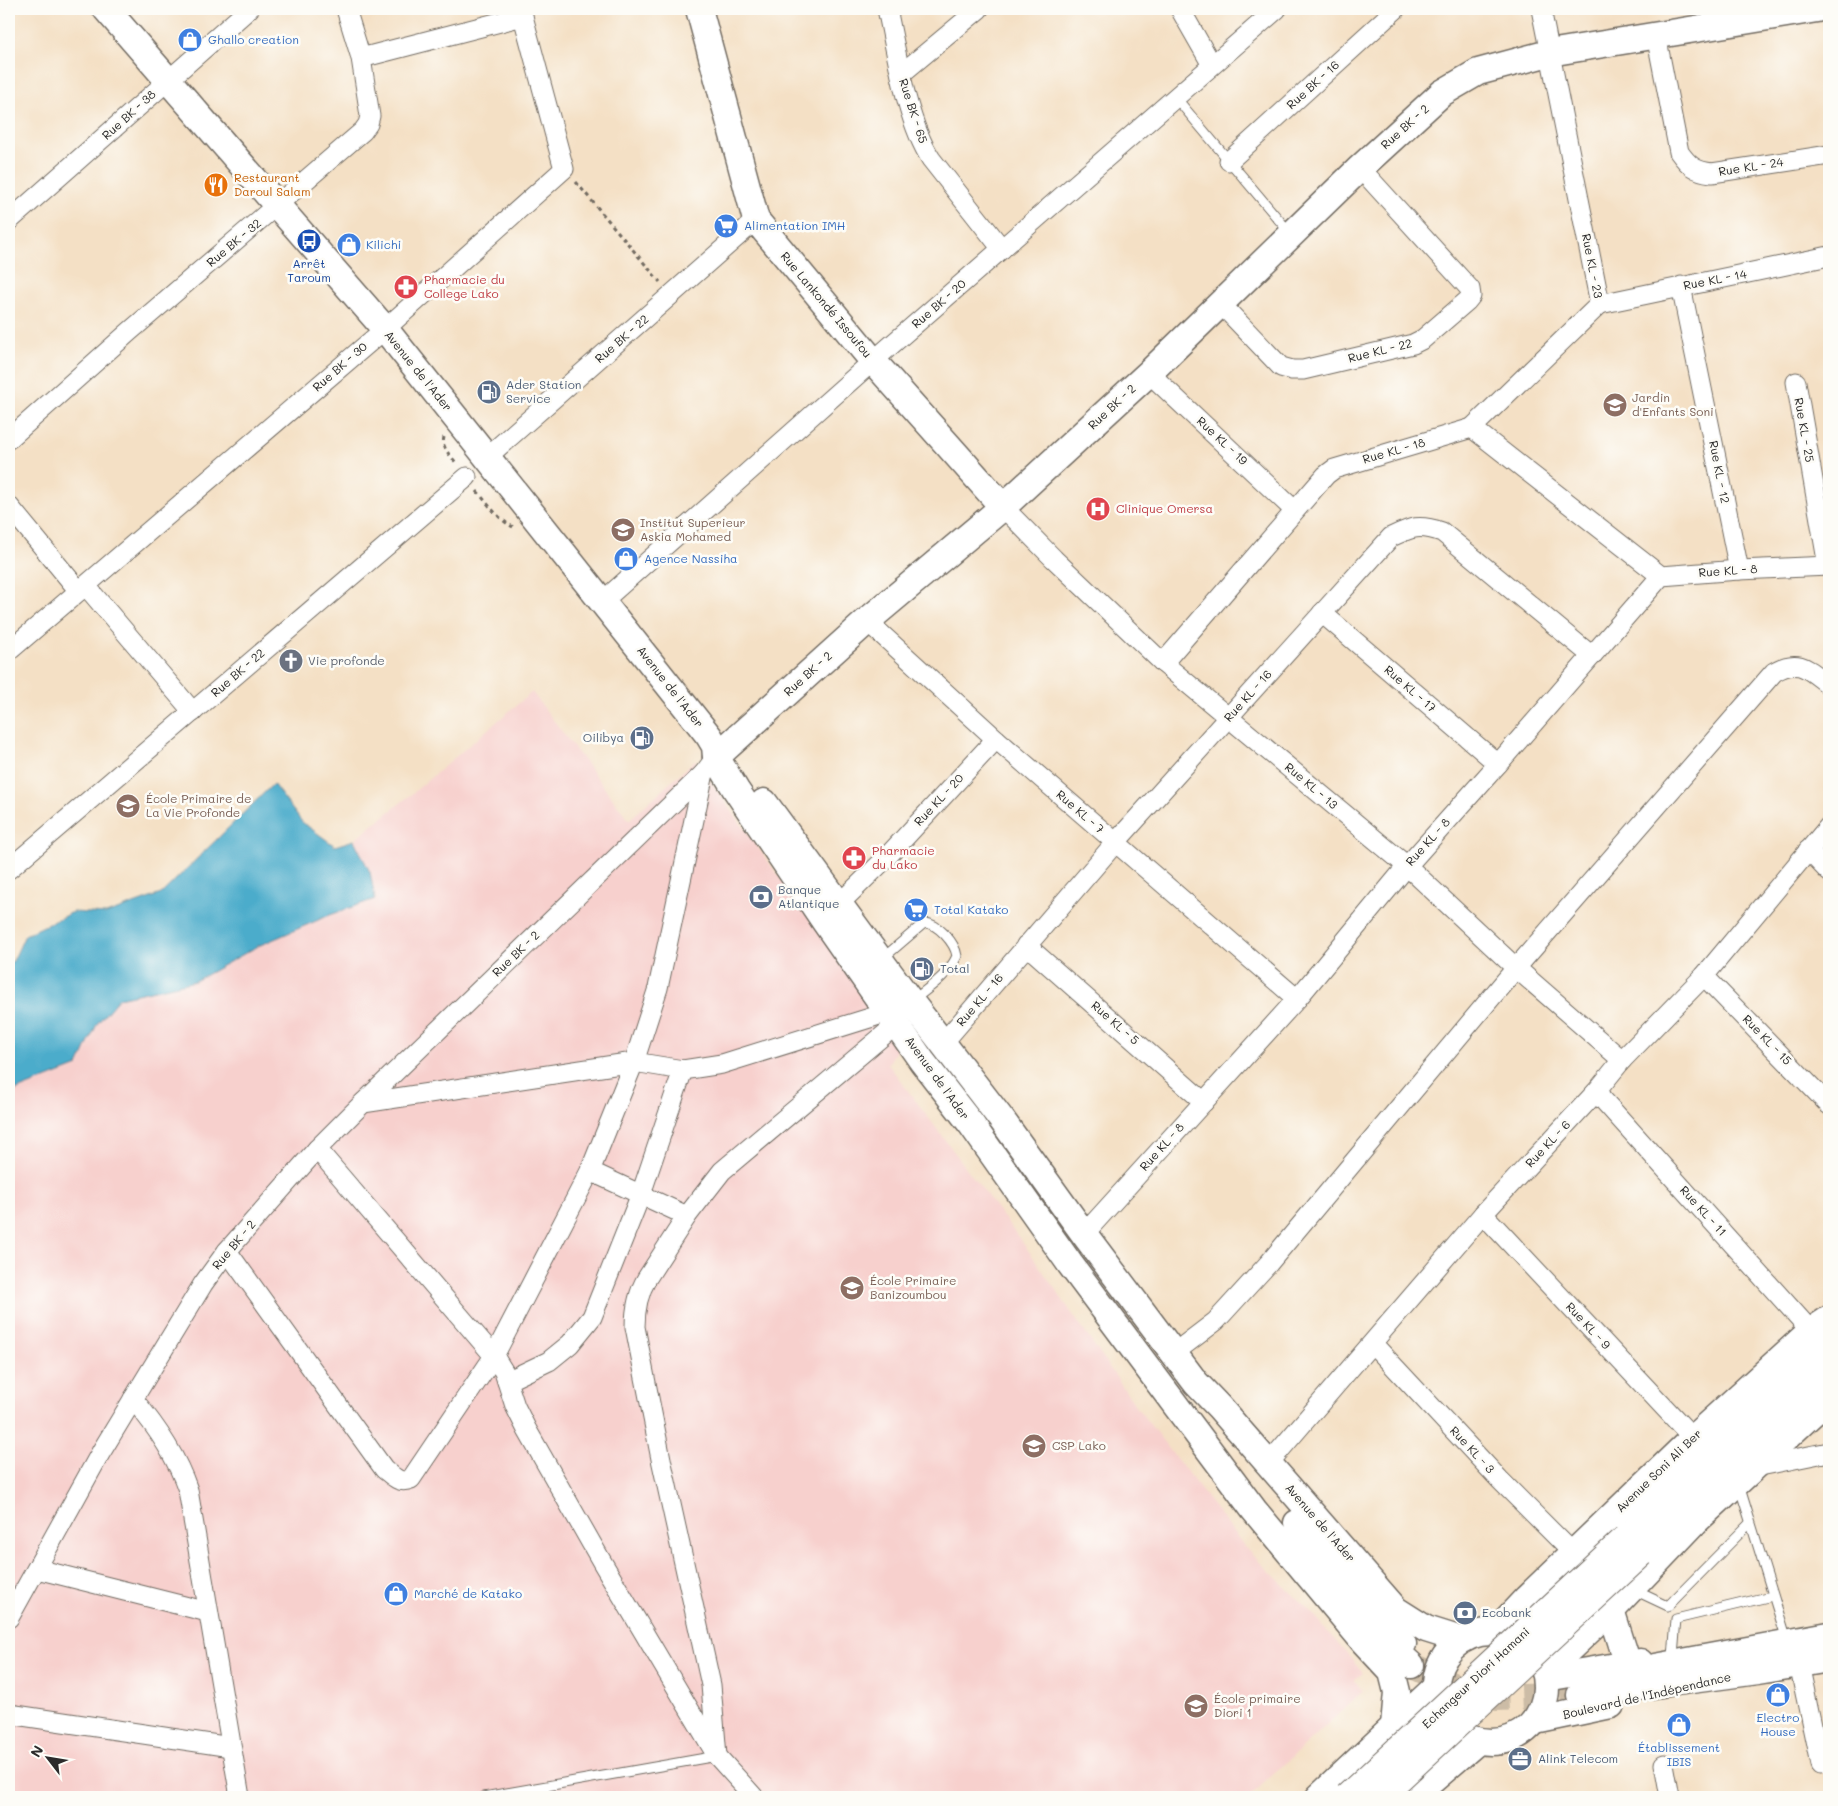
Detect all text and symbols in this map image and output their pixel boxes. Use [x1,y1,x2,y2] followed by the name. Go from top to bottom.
[177,27,203,53] shop icon: Ghallo creation
[208,31,299,47] place label: Ghallo creation
[1283,56,1342,112] street label: Rue BK - 16
[896,76,932,145] street label: Rue BK - 65
[98,86,159,143] street label: Rue BK - 38
[1377,100,1432,152] street label: Rue BK - 2
[1717,153,1784,179] street label: Rue KL - 24
[234,169,311,199] place label: Restaurant Daroul Salam
[203,172,229,198] restaurant icon: Restaurant Daroul Salam
[713,213,739,239] supermarket icon: Alimentation IMH
[203,215,264,270] street label: Rue BK - 32
[744,217,845,233] place label: Alimentation IMH
[296,228,322,254] bus stop icon: Arrêt Taroum
[336,232,362,258] shop icon: Kilichi
[1579,232,1607,300] street label: Rue KL - 23
[366,236,401,252] place label: Kilichi
[778,248,876,361] street label: Rue Lankondé Issoufou
[287,255,331,285] place label: Arrêt Taroum
[1682,265,1748,293] street label: Rue KL - 14
[424,271,505,301] place label: Pharmacie du College Lako
[393,274,419,300] pharmacy icon: Pharmacie du College Lako
[908,275,969,331] street label: Rue BK - 20
[591,310,652,366] street label: Rue BK - 22
[381,327,456,414] street label: Avenue de l'Ader
[1346,334,1413,366] street label: Rue KL - 22
[309,338,370,394] street label: Rue BK - 30
[506,376,581,406] place label: Ader Station Service
[476,379,502,405] fuel station icon: Ader Station Service
[1084,380,1139,432] street label: Rue BK - 2
[1632,389,1714,419] place label: Jardin d'Enfants Soni
[1602,392,1628,418] school or university icon: Jardin d'Enfants Soni
[1791,396,1819,463] street label: Rue KL - 25
[1194,412,1252,468] street label: Rue KL - 19
[1361,433,1427,467] street label: Rue KL - 18
[1706,439,1734,505] street label: Rue KL - 12
[1085,496,1111,522] hospital icon: Clinique Omersa
[1116,500,1213,516] place label: Clinique Omersa
[640,514,746,544] place label: Institut Superieur Askia Mohamed
[610,517,636,543] school or university icon: Institut Superieur Askia Mohamed
[613,546,639,572] shop icon: Agence Nassiha
[644,550,738,566] place label: Agence Nassiha
[1698,560,1758,580] street label: Rue KL - 8
[634,642,708,730] street label: Avenue de l'Ader
[207,644,268,700] street label: Rue BK - 22
[780,647,835,699] street label: Rue BK - 2
[278,648,304,674] church icon: Vie profonde
[308,652,385,668] place label: Vie profonde
[1381,661,1440,715] street label: Rue KL - 17
[1220,666,1275,725] street label: Rue KL - 16
[629,725,655,751] fuel station icon: Oilibya
[583,729,624,745] place label: Oilibya
[1282,758,1341,812] street label: Rue KL - 13
[910,769,967,829] street label: Rue KL - 20
[1053,786,1108,837] street label: Rue KL - 7
[146,790,251,820] place label: École Primaire de La Vie Profonde
[115,793,141,819] school or university icon: École Primaire de La Vie Profonde
[1402,814,1453,869] street label: Rue KL - 8
[872,842,935,872] place label: Pharmacie du Lako
[841,845,867,871] pharmacy icon: Pharmacie du Lako
[778,881,839,911] place label: Banque Atlantique
[748,884,774,910] bank icon: Banque Atlantique
[903,897,929,923] supermarket icon: Total Katako
[934,901,1008,917] place label: Total Katako
[488,927,542,980] street label: Rue BK - 2
[909,956,935,982] fuel station icon: Total
[940,960,970,976] place label: Total
[952,970,1006,1029] street label: Rue KL - 16
[1088,997,1143,1048] street label: Rue KL - 5
[1740,1011,1796,1068] street label: Rue KL - 15
[902,1033,973,1122] street label: Avenue de l'Ader
[1521,1116,1573,1170] street label: Rue KL - 6
[1136,1119,1187,1174] street label: Rue KL - 8
[1677,1182,1731,1239] street label: Rue KL - 11
[208,1216,259,1272] street label: Rue BK - 2
[870,1272,957,1302] place label: École Primaire Banizoumbou
[839,1275,865,1301] school or university icon: École Primaire Banizoumbou
[1563,1298,1615,1352] street label: Rue KL - 9
[1447,1422,1499,1476] street label: Rue KL - 3
[1612,1425,1705,1515] street label: Avenue Soni Ali Ber
[1021,1433,1047,1459] school or university icon: CSP Lako
[1052,1437,1106,1453] place label: CSP Lako
[1282,1480,1359,1565] street label: Avenue de l'Ader
[383,1581,409,1607] shop icon: Marché de Katako
[414,1585,522,1601] place label: Marché de Katako
[1452,1600,1478,1626] bank icon: Ecobank
[1482,1604,1531,1620] place label: Ecobank
[1418,1623,1533,1731] street label: Echangeur Diori Hamani
[1561,1668,1732,1722] street label: Boulevard de l'Indépendance
[1765,1682,1791,1708] shop icon: Electro House
[1214,1690,1301,1720] place label: École primaire Diori 1
[1183,1693,1209,1719] school or university icon: École primaire Diori 1
[1757,1709,1799,1739] place label: Electro House
[1666,1712,1692,1738] shop icon: Établissement IBIS
[22,1734,72,1784] north arrow
[1638,1739,1720,1769] place label: Établissement IBIS
[26,1742,47,1761] text: N
[1507,1746,1533,1772] office icon: Alink Telecom
[1538,1750,1618,1766] place label: Alink Telecom

